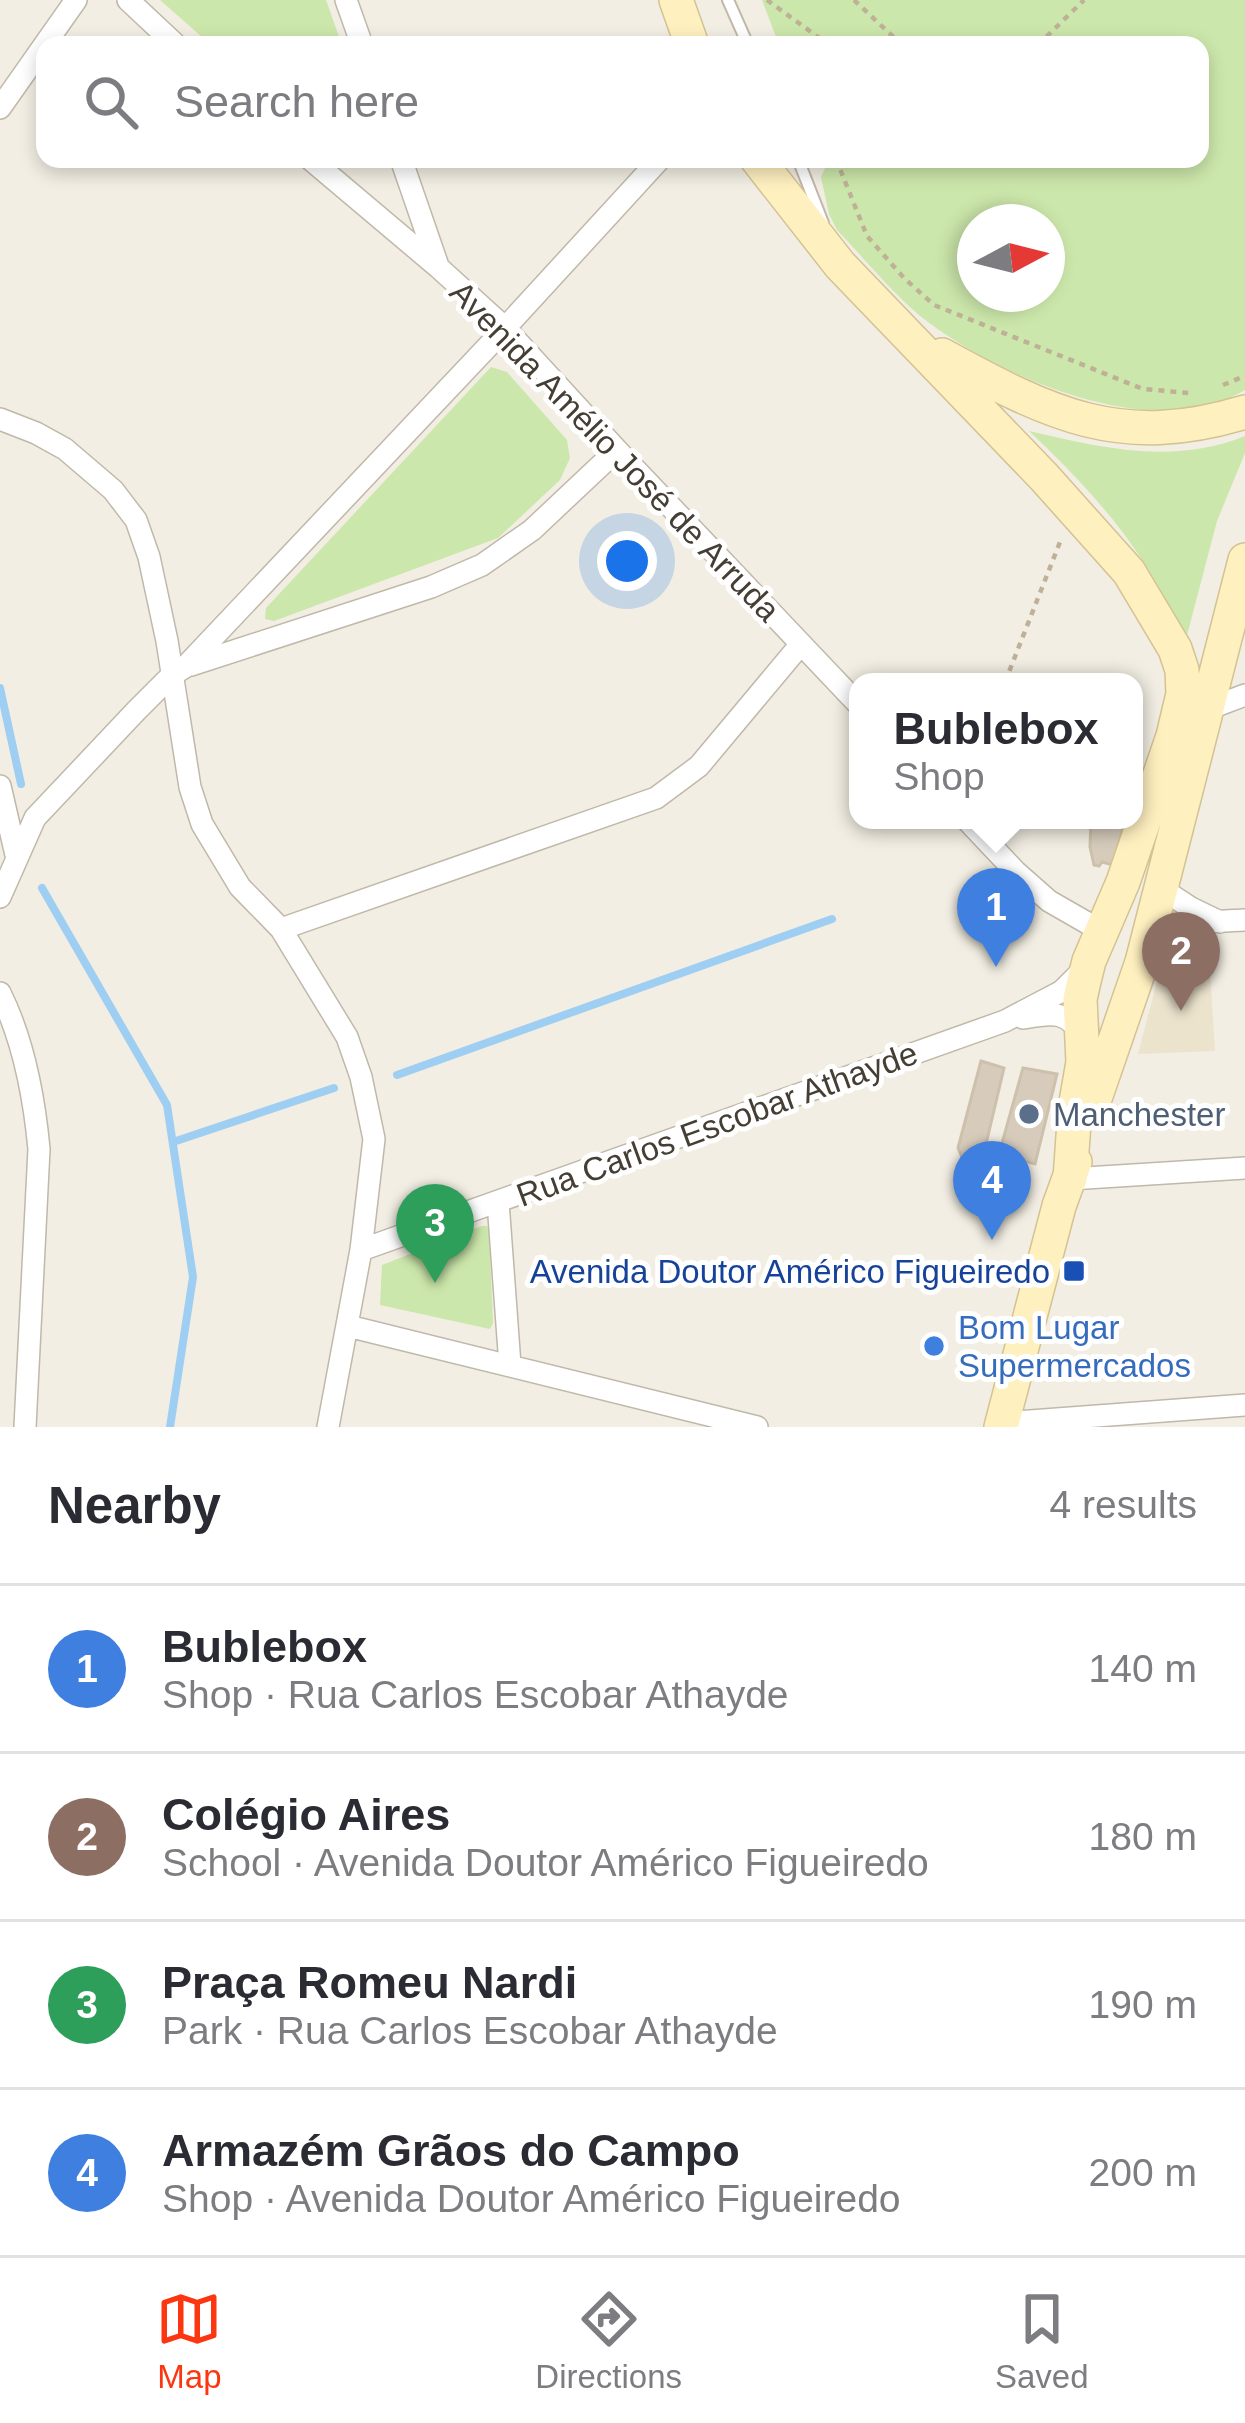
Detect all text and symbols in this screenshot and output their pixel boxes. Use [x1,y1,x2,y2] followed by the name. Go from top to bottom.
[36,36,1209,168] search box
[78,69,144,135] icon: search
[174,76,419,127] text: Search here
[957,204,1065,312] north arrow
[443,273,788,629] street label: Avenida Amélio José de Arruda
[597,531,657,591] your location
[849,673,1143,829] popup
[893,703,1099,754] text: Bublebox
[893,755,985,798] text: Shop
[957,868,1035,967] pin: 1
[1142,912,1220,1011] pin: 2
[512,1034,922,1214] street label: Rua Carlos Escobar Athayde
[1053,1096,1225,1133] place label: Manchester
[1016,1101,1042,1127] marker: Manchester
[953,1141,1031,1240] pin: 4
[396,1184,474,1283] pin: 3
[530,1253,1050,1290] place label: Avenida Doutor Américo Figueiredo
[1061,1258,1087,1284] marker: Avenida Doutor Américo Figueiredo
[958,1309,1191,1384] place label: Bom Lugar Supermercados
[921,1333,947,1359] marker: Bom Lugar Supermercados
[48,1477,221,1534] text: Nearby
[1050,1483,1197,1526] text: 4 results
[162,1621,367,1672] text: Bublebox
[76,1647,98,1690] text: 1
[1089,1647,1197,1690] text: 140 m
[162,1673,789,1716] text: Shop · Rua Carlos Escobar Athayde
[162,1789,450,1840] text: Colégio Aires
[76,1815,98,1858] text: 2
[1089,1815,1197,1858] text: 180 m
[162,1841,929,1884] text: School · Avenida Doutor Américo Figueiredo
[162,1957,577,2008] text: Praça Romeu Nardi
[76,1983,98,2026] text: 3
[1089,1983,1197,2026] text: 190 m
[162,2009,778,2052] text: Park · Rua Carlos Escobar Athayde
[162,2125,740,2176] text: Armazém Grãos do Campo
[76,2151,98,2194] text: 4
[1089,2151,1197,2194] text: 200 m
[162,2177,901,2220] text: Shop · Avenida Doutor Américo Figueiredo
[156,2286,222,2396] tab: Map
[535,2286,682,2396] tab: Directions
[995,2286,1089,2396] tab: Saved

